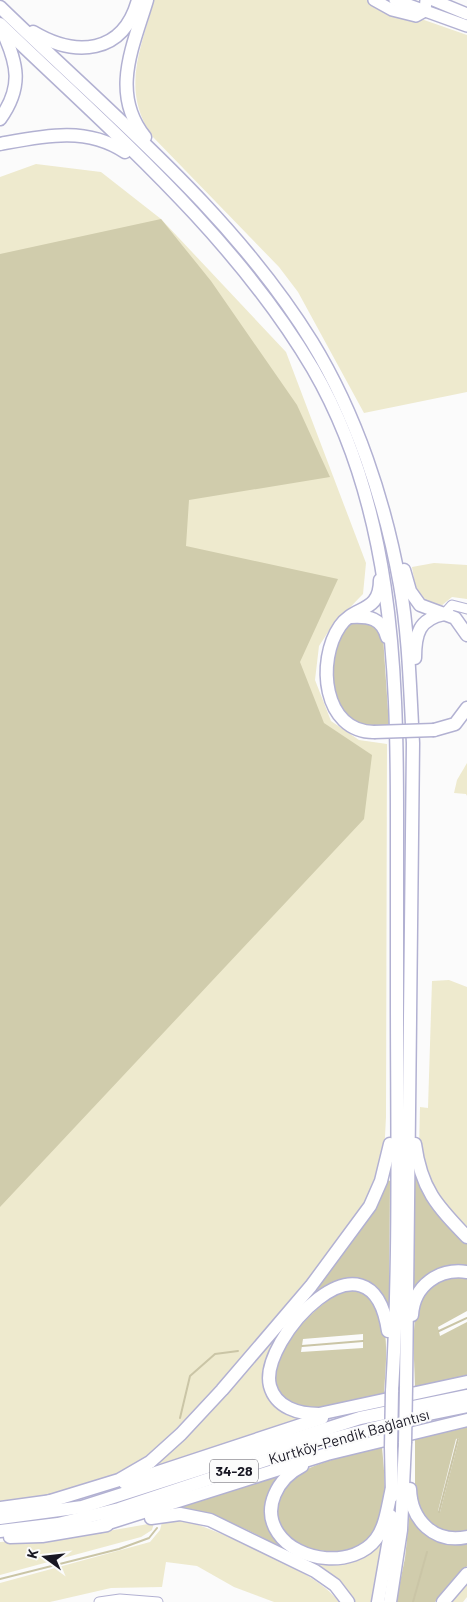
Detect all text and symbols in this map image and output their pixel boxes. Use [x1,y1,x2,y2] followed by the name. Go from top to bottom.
[266,1404,431,1468] street label: Kurtköy-Pendik Bağlantısı
[210,1460,258,1482] road number: 34-28
[20,1532,70,1582] north arrow
[23,1547,41,1560] text: K

